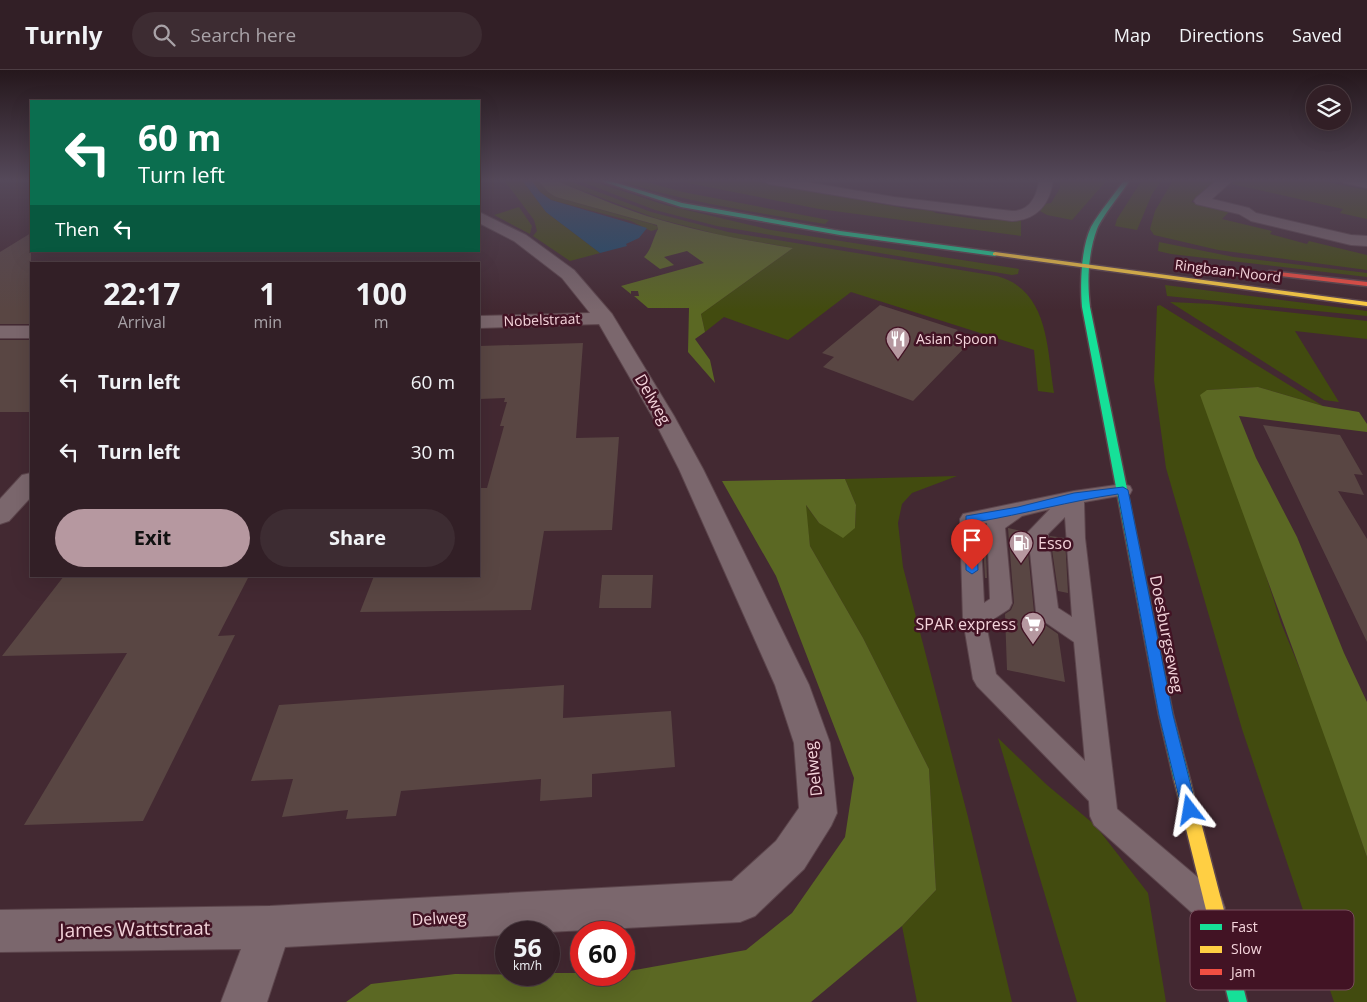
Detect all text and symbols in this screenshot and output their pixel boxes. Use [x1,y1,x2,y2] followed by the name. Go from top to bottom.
[132,12,482,57] search box
[25,18,102,51] text: Turnly
[150,21,178,49] icon: search
[190,22,296,48] text: Search here
[1114,23,1151,47] text: Map
[1179,23,1264,47] text: Directions
[1292,23,1342,47] text: Saved
[1306,85,1351,130] map controls
[1306,85,1351,130] button: layers
[138,114,221,161] text: 60 m
[55,120,120,185] icon: left
[138,159,225,189] text: Turn left
[109,215,137,243] icon: left
[55,216,99,242] text: Then
[1174,255,1282,286] street label: Ringbaan-Noord
[103,273,180,314] text: 22:17
[259,273,276,314] text: 1
[355,273,407,314] text: 100
[503,309,581,330] street label: Nobelstraat
[118,311,166,333] text: Arrival
[254,311,282,333] text: min
[374,311,389,333] text: m
[885,326,911,360] restaurant icon: Asian Spoon
[916,329,997,348] place label: Asian Spoon
[55,368,83,396] icon: left
[98,369,180,395] text: Turn left
[411,369,455,395] text: 60 m
[630,370,676,428] street label: Delweg
[55,438,83,466] icon: left
[98,439,180,465] text: Turn left
[411,439,455,465] text: 30 m
[55,509,250,567] button: Exit
[260,509,455,567] button: Share
[951,519,993,570] pin
[958,526,986,554] icon: arrive
[1008,530,1034,564] fuel station icon: Esso
[1038,532,1072,554] place label: Esso
[1145,573,1189,695] street label: Doesburgseweg
[1020,611,1046,645] supermarket icon: SPAR express
[916,613,1016,635] place label: SPAR express
[799,740,827,797] street label: Delweg
[1163,783,1215,835] position arrow
[411,906,467,930] street label: Delweg
[1190,910,1354,990] legend
[57,915,211,943] street label: James Wattstraat
[1231,917,1258,936] text: Fast
[570,921,635,986] speed limit sign: 60
[513,930,542,964] text: 56
[1231,939,1262,958] text: Slow
[513,957,542,974] text: km/h
[1229,962,1256,981] text: Jam

